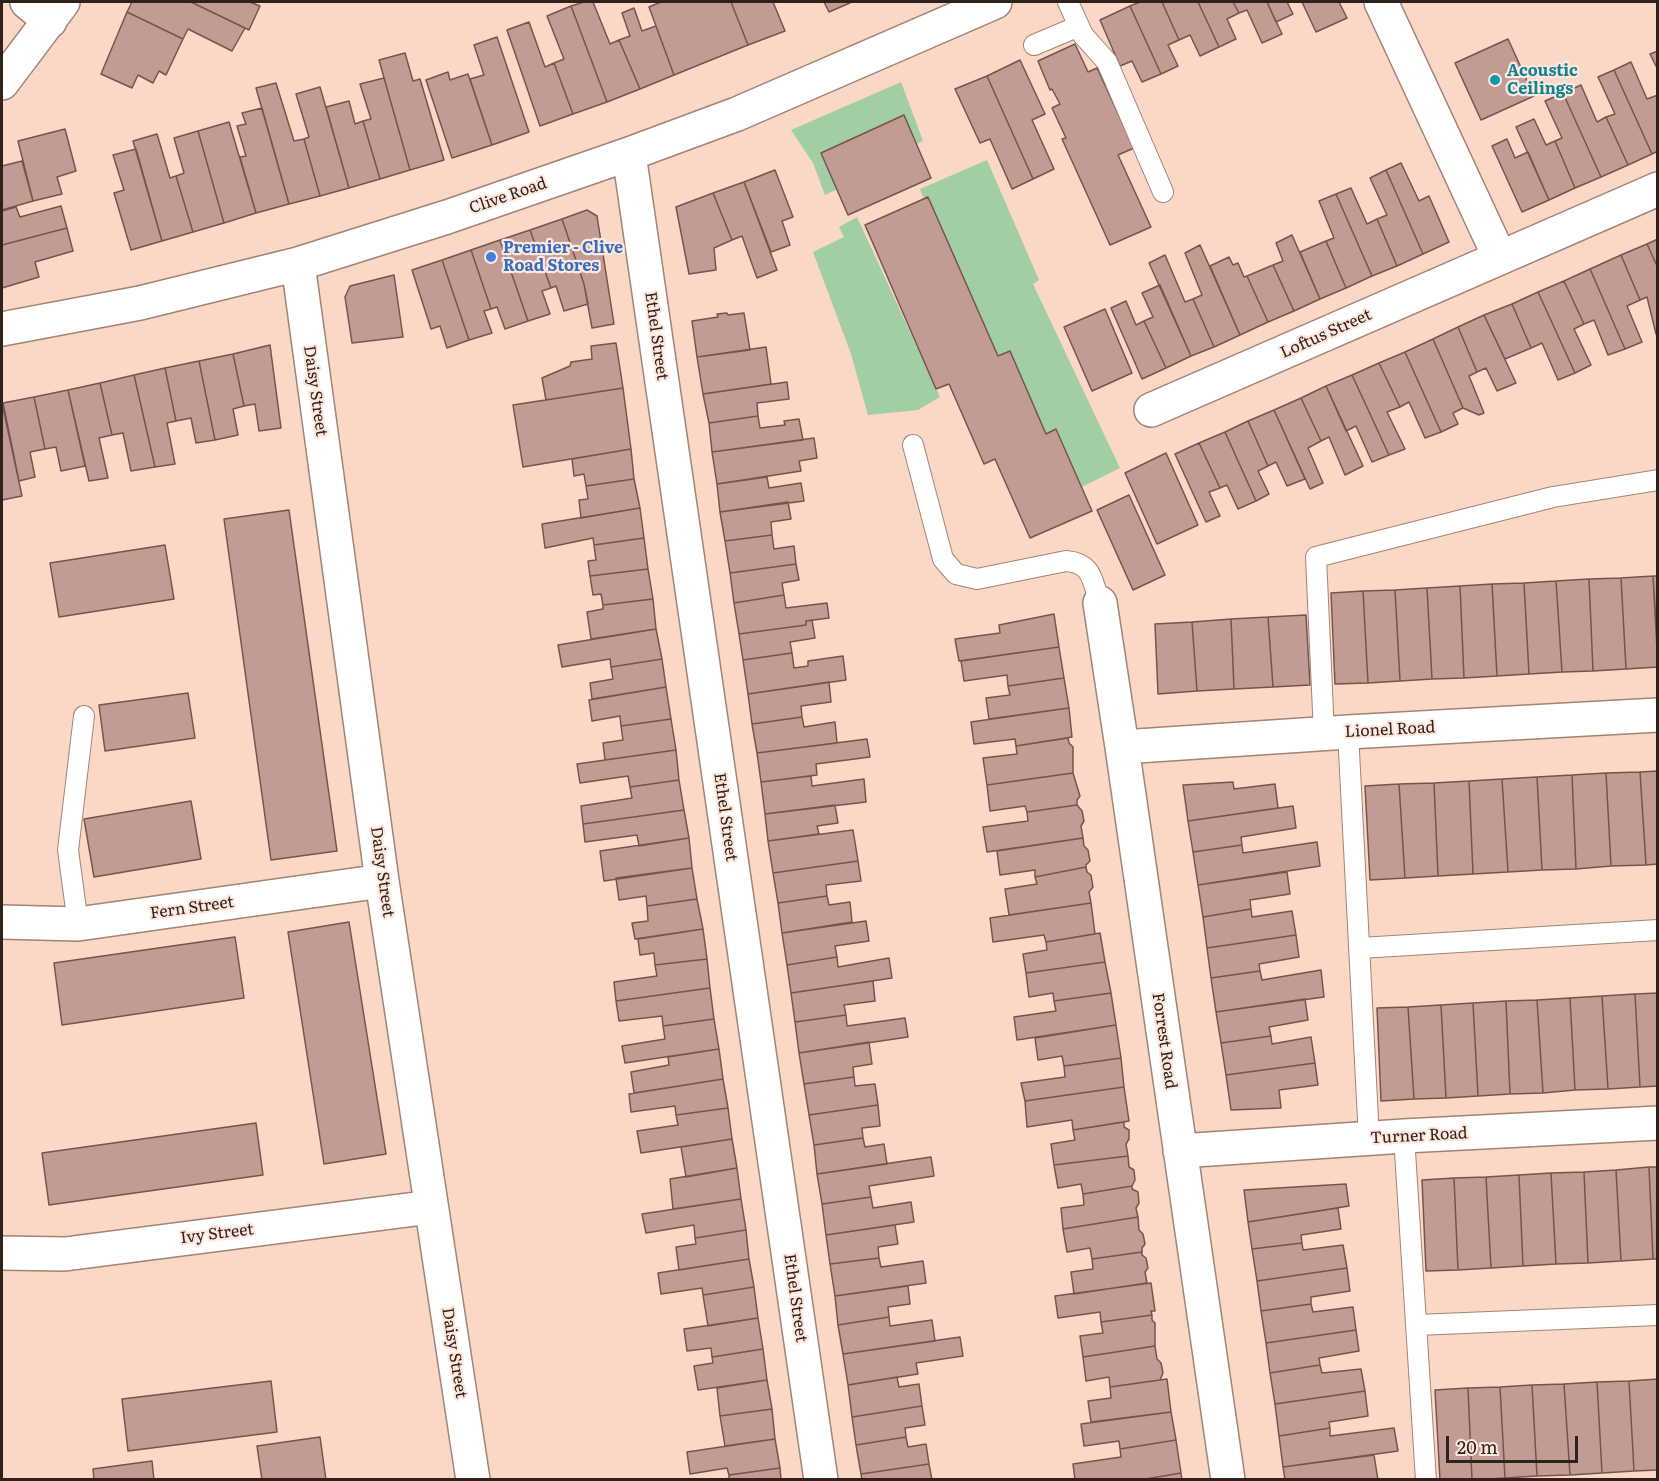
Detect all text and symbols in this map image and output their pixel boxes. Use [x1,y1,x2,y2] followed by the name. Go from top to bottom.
[1507,61,1578,99] place label: Acoustic Ceilings
[1488,73,1502,87] marker: Acoustic Ceilings
[467,174,549,218] street label: Clive Road
[503,238,623,276] place label: Premier - Clive Road Stores
[484,250,498,264] marker: Premier - Clive Road Stores
[640,290,672,382] street label: Ethel Street
[1277,305,1375,363] street label: Loftus Street
[299,344,331,438] street label: Daisy Street
[1344,718,1436,742] street label: Lionel Road
[709,771,741,863] street label: Ethel Street
[366,825,398,919] street label: Daisy Street
[149,893,235,923] street label: Fern Street
[1148,992,1180,1090] street label: Forrest Road
[1370,1124,1468,1148] street label: Turner Road
[179,1220,255,1248] street label: Ivy Street
[779,1252,811,1344] street label: Ethel Street
[437,1306,471,1400] street label: Daisy Street
[1449,1424,1581,1462] scale bar
[1457,1433,1498,1460] text: 20 m

